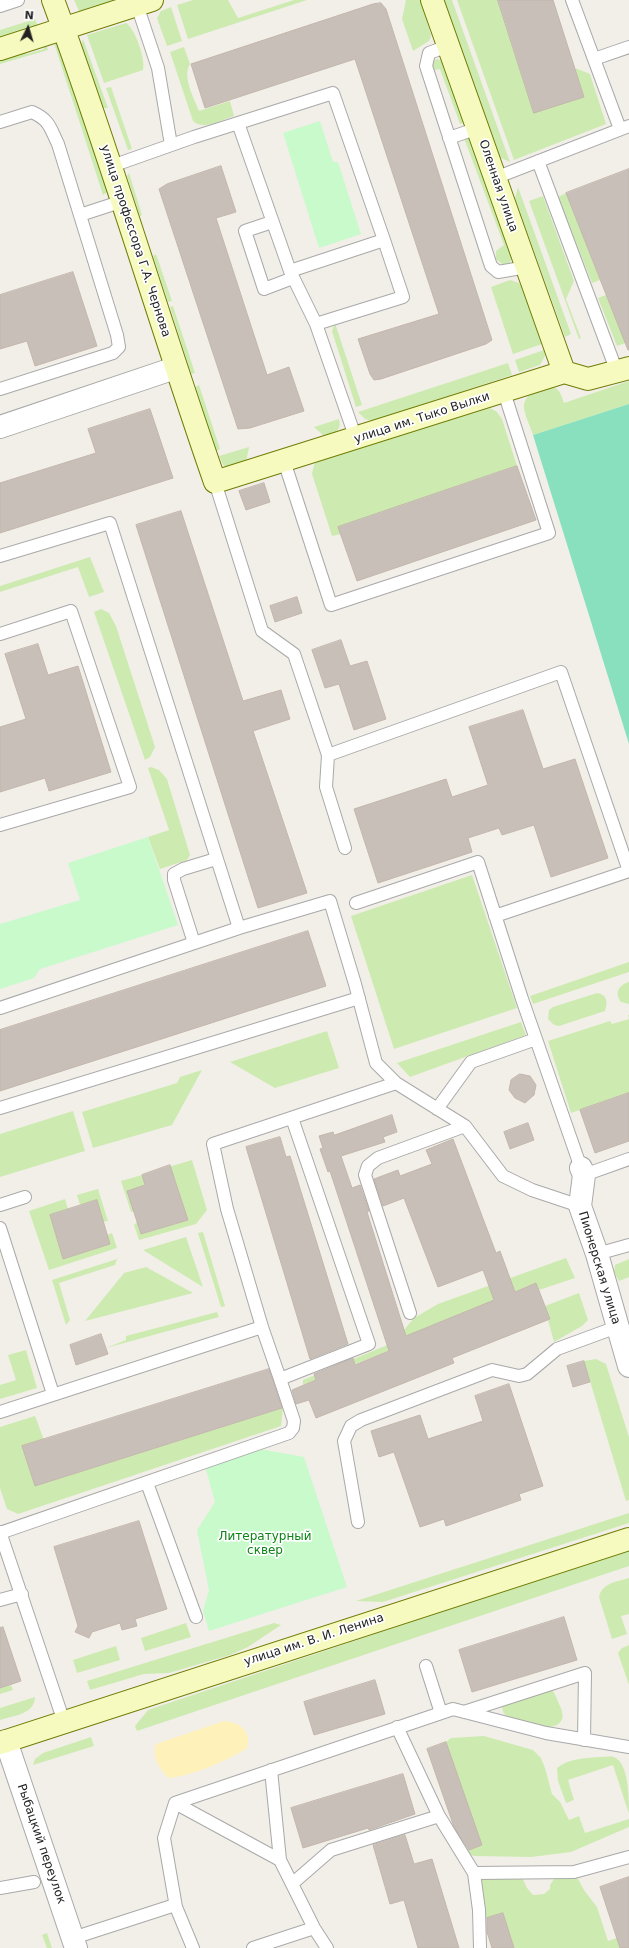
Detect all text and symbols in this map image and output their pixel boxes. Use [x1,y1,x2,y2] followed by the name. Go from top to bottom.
[8,8,48,48] north arrow
[24,9,34,22] text: N
[475,138,521,234] street label: Оленная улица
[97,143,173,339] street label: улица профессора Г.А. Чернова
[352,389,492,447] street label: улица им. Тыко Вылки
[575,1210,623,1326] street label: Пионерская улица
[219,1530,311,1558] park label: Литературный сквер
[242,1611,386,1669] street label: улица им. В. И. Ленина
[14,1782,68,1906] street label: Рыбацкий переулок

